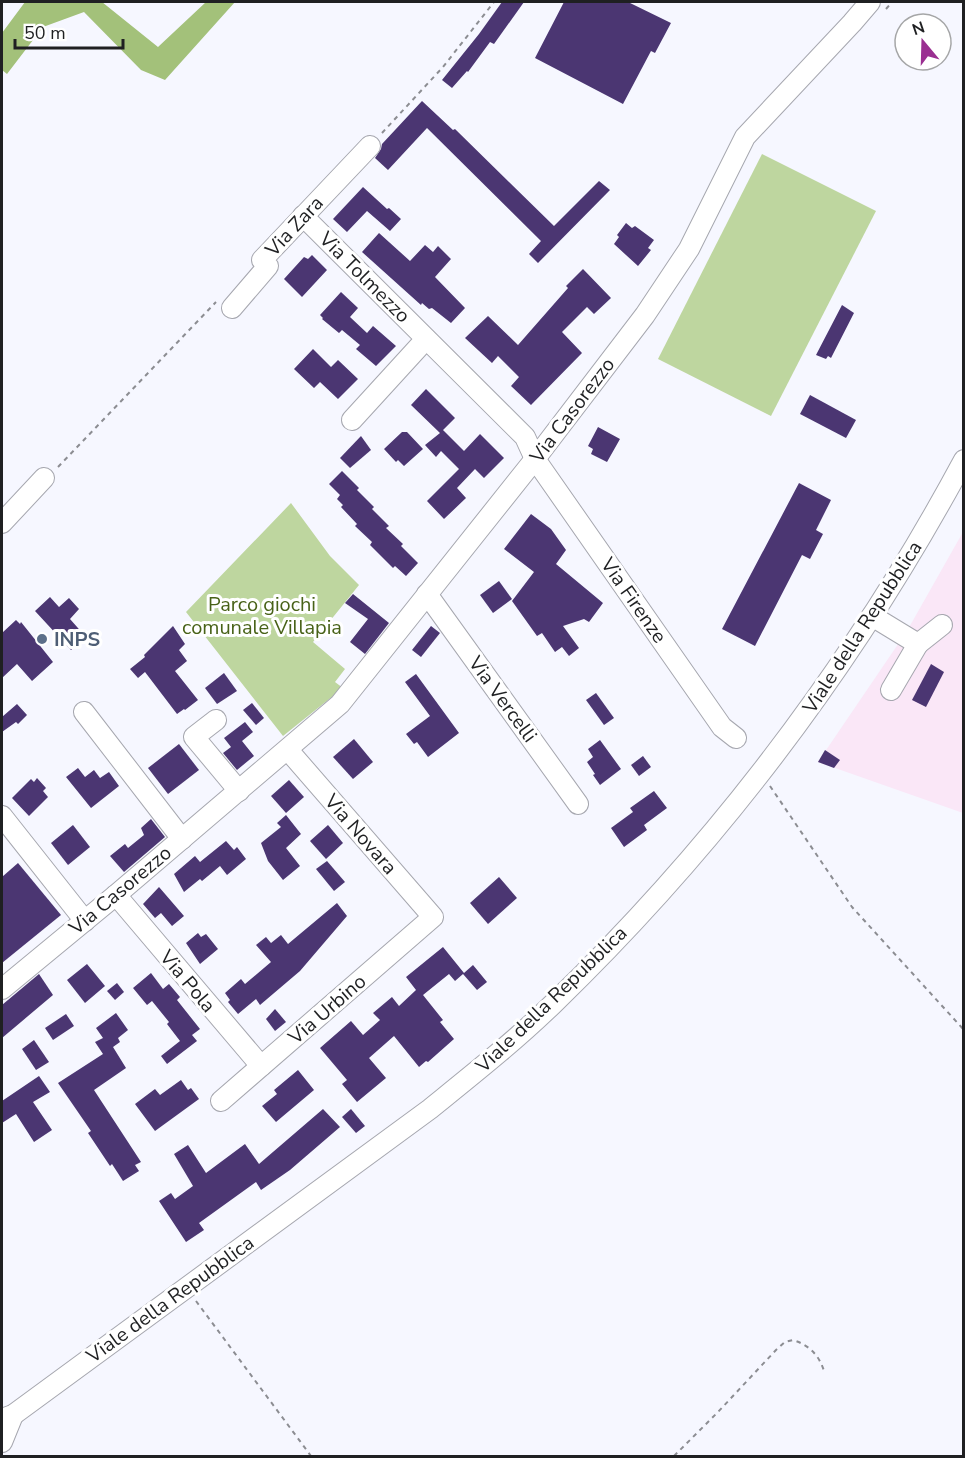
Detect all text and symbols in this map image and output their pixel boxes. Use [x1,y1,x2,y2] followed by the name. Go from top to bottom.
[15,12,123,50] scale bar
[893,12,953,72] north arrow
[909,16,928,41] text: N
[24,21,66,45] text: 50 m
[259,190,329,263] street label: Via Zara
[312,225,416,329] street label: Via Tolmezzo
[523,352,621,469] street label: Via Casorezzo
[796,536,928,720] street label: Viale della Repubblica
[594,551,673,648] street label: Via Firenze
[182,591,342,641] park label: Parco giochi comunale Villapia
[54,626,100,653] place label: INPS
[35,632,49,646] marker: INPS
[462,650,543,748] street label: Via Vercelli
[318,788,403,880] street label: Via Novara
[63,840,177,942] street label: Via Casorezzo
[469,920,633,1080] street label: Viale della Repubblica
[153,944,222,1018] street label: Via Pola
[282,968,372,1051] street label: Via Urbino
[80,1229,259,1370] street label: Viale della Repubblica

